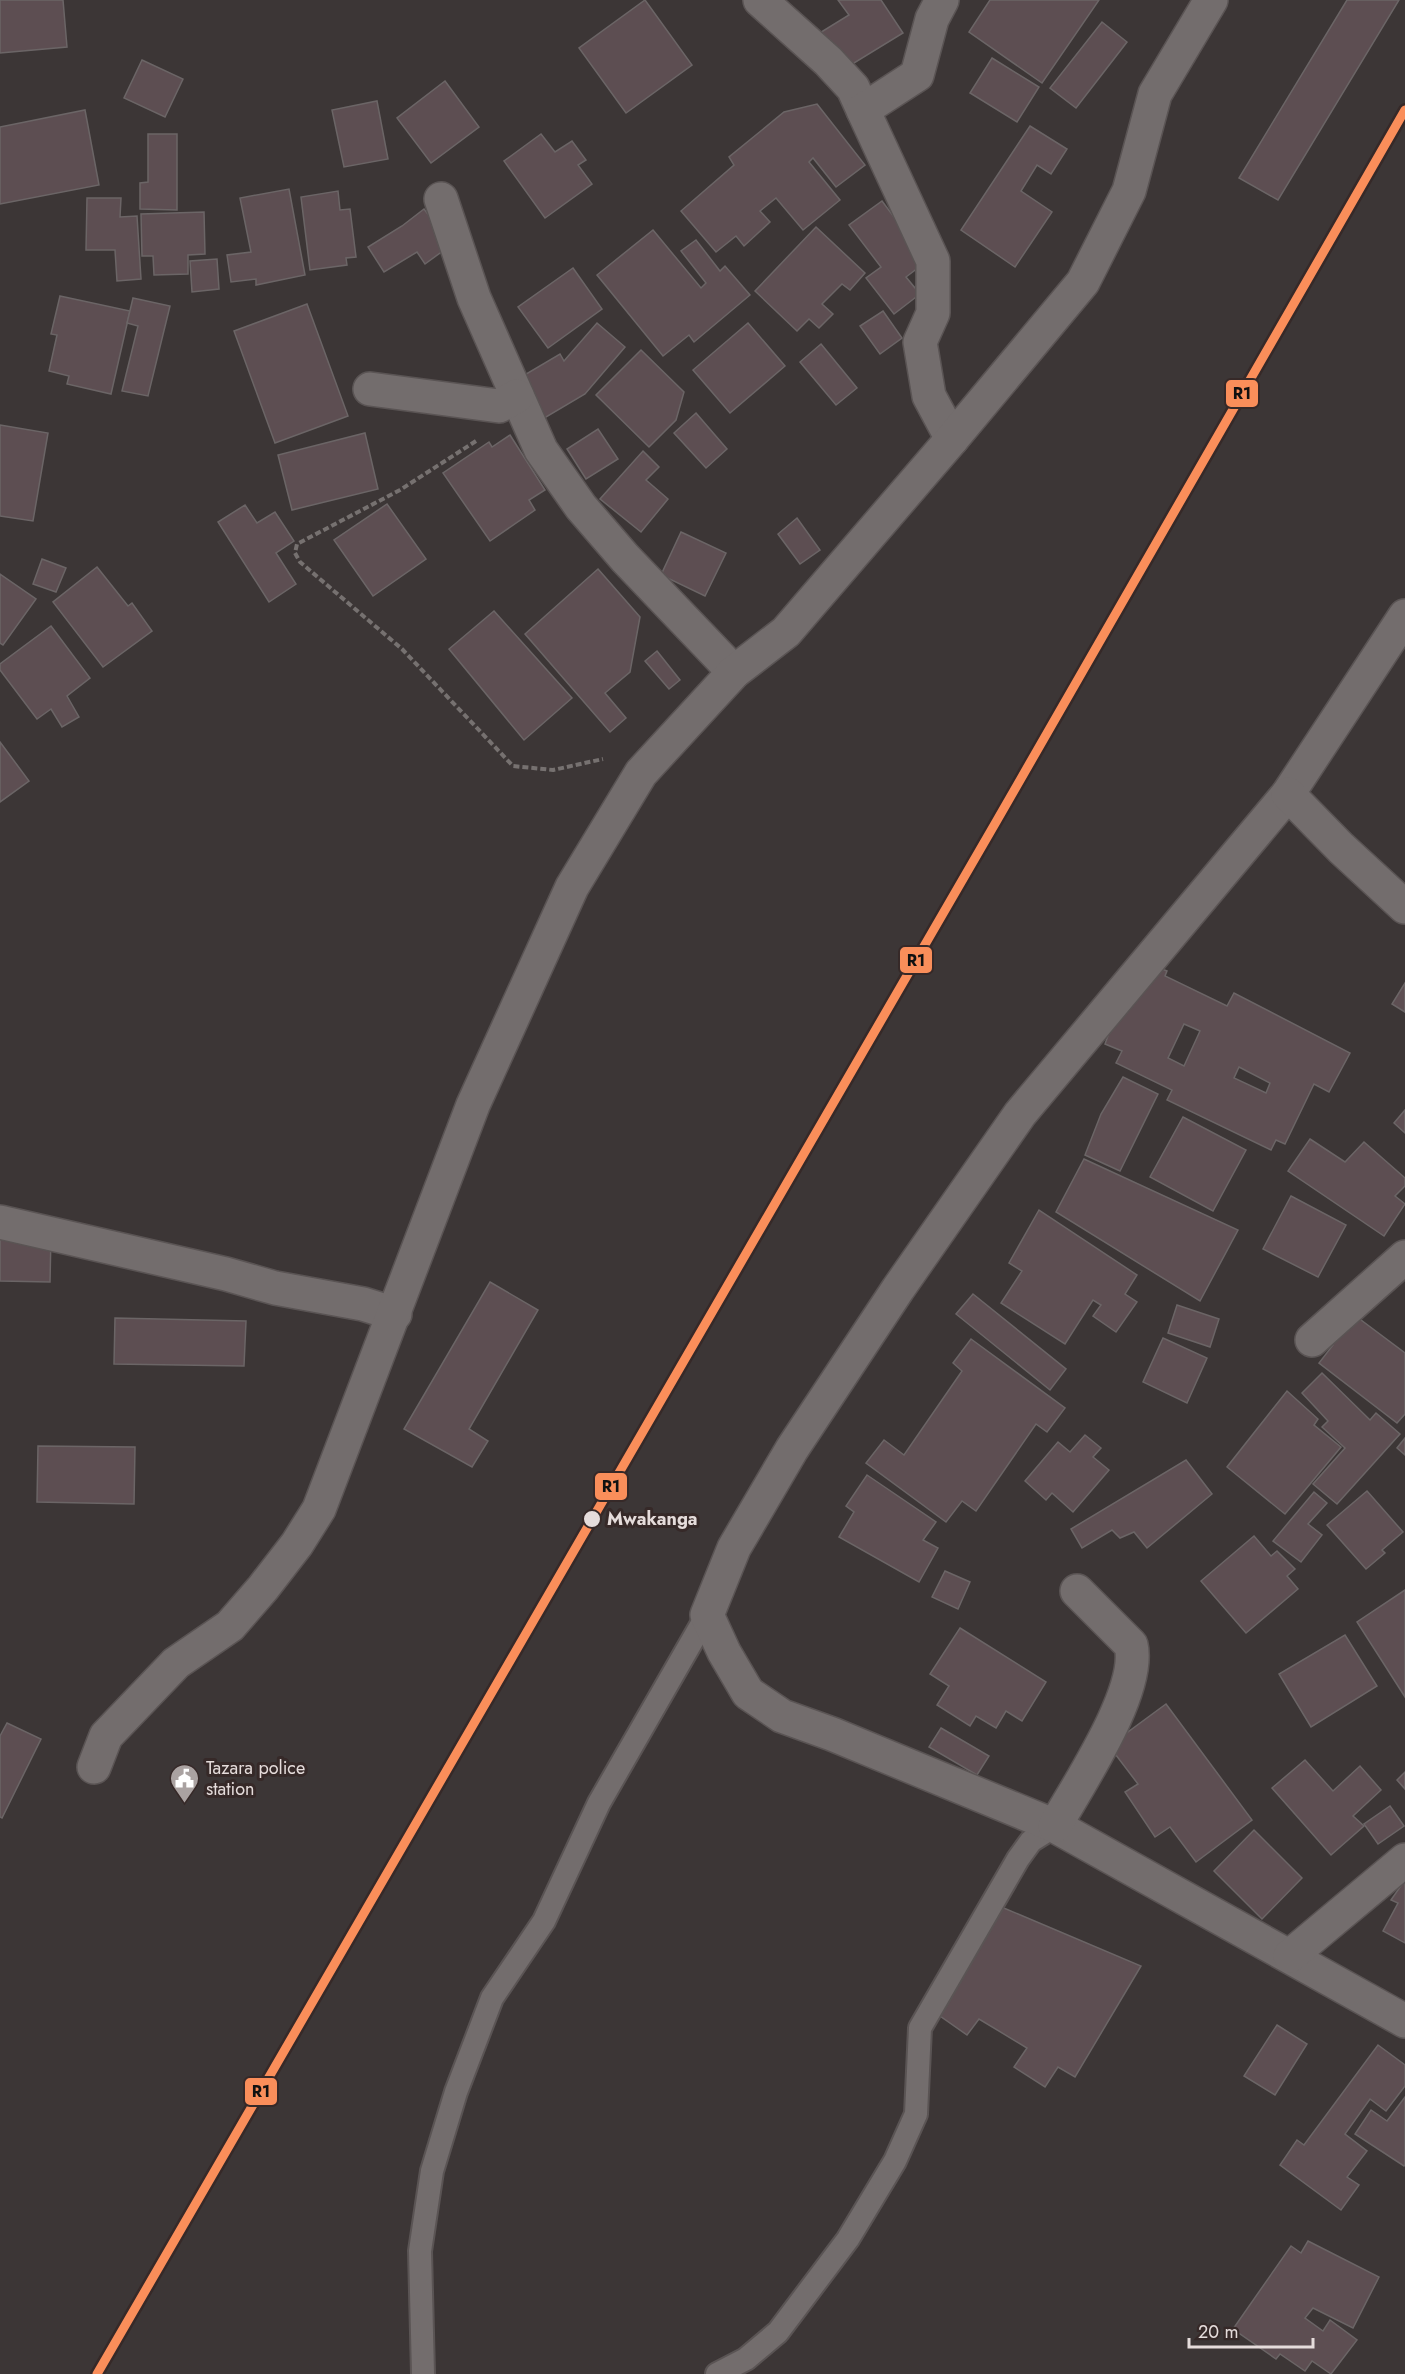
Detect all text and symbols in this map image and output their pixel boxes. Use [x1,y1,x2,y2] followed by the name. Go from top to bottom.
[1225,379,1259,408] line badge: R1
[1233,382,1251,405] text: R1
[899,946,933,974] line badge: R1
[907,949,925,972] text: R1
[594,1472,628,1501] line badge: R1
[602,1475,620,1498] text: R1
[607,1506,698,1532] place label: Mwakanga
[582,1509,602,1529] marker: Mwakanga
[206,1755,305,1802] place label: Tazara police station
[169,1762,201,1804] public building icon: Tazara police station
[244,2077,278,2106] line badge: R1
[252,2080,270,2103] text: R1
[1189,2311,1314,2349] scale bar
[1198,2319,1238,2345] text: 20 m

